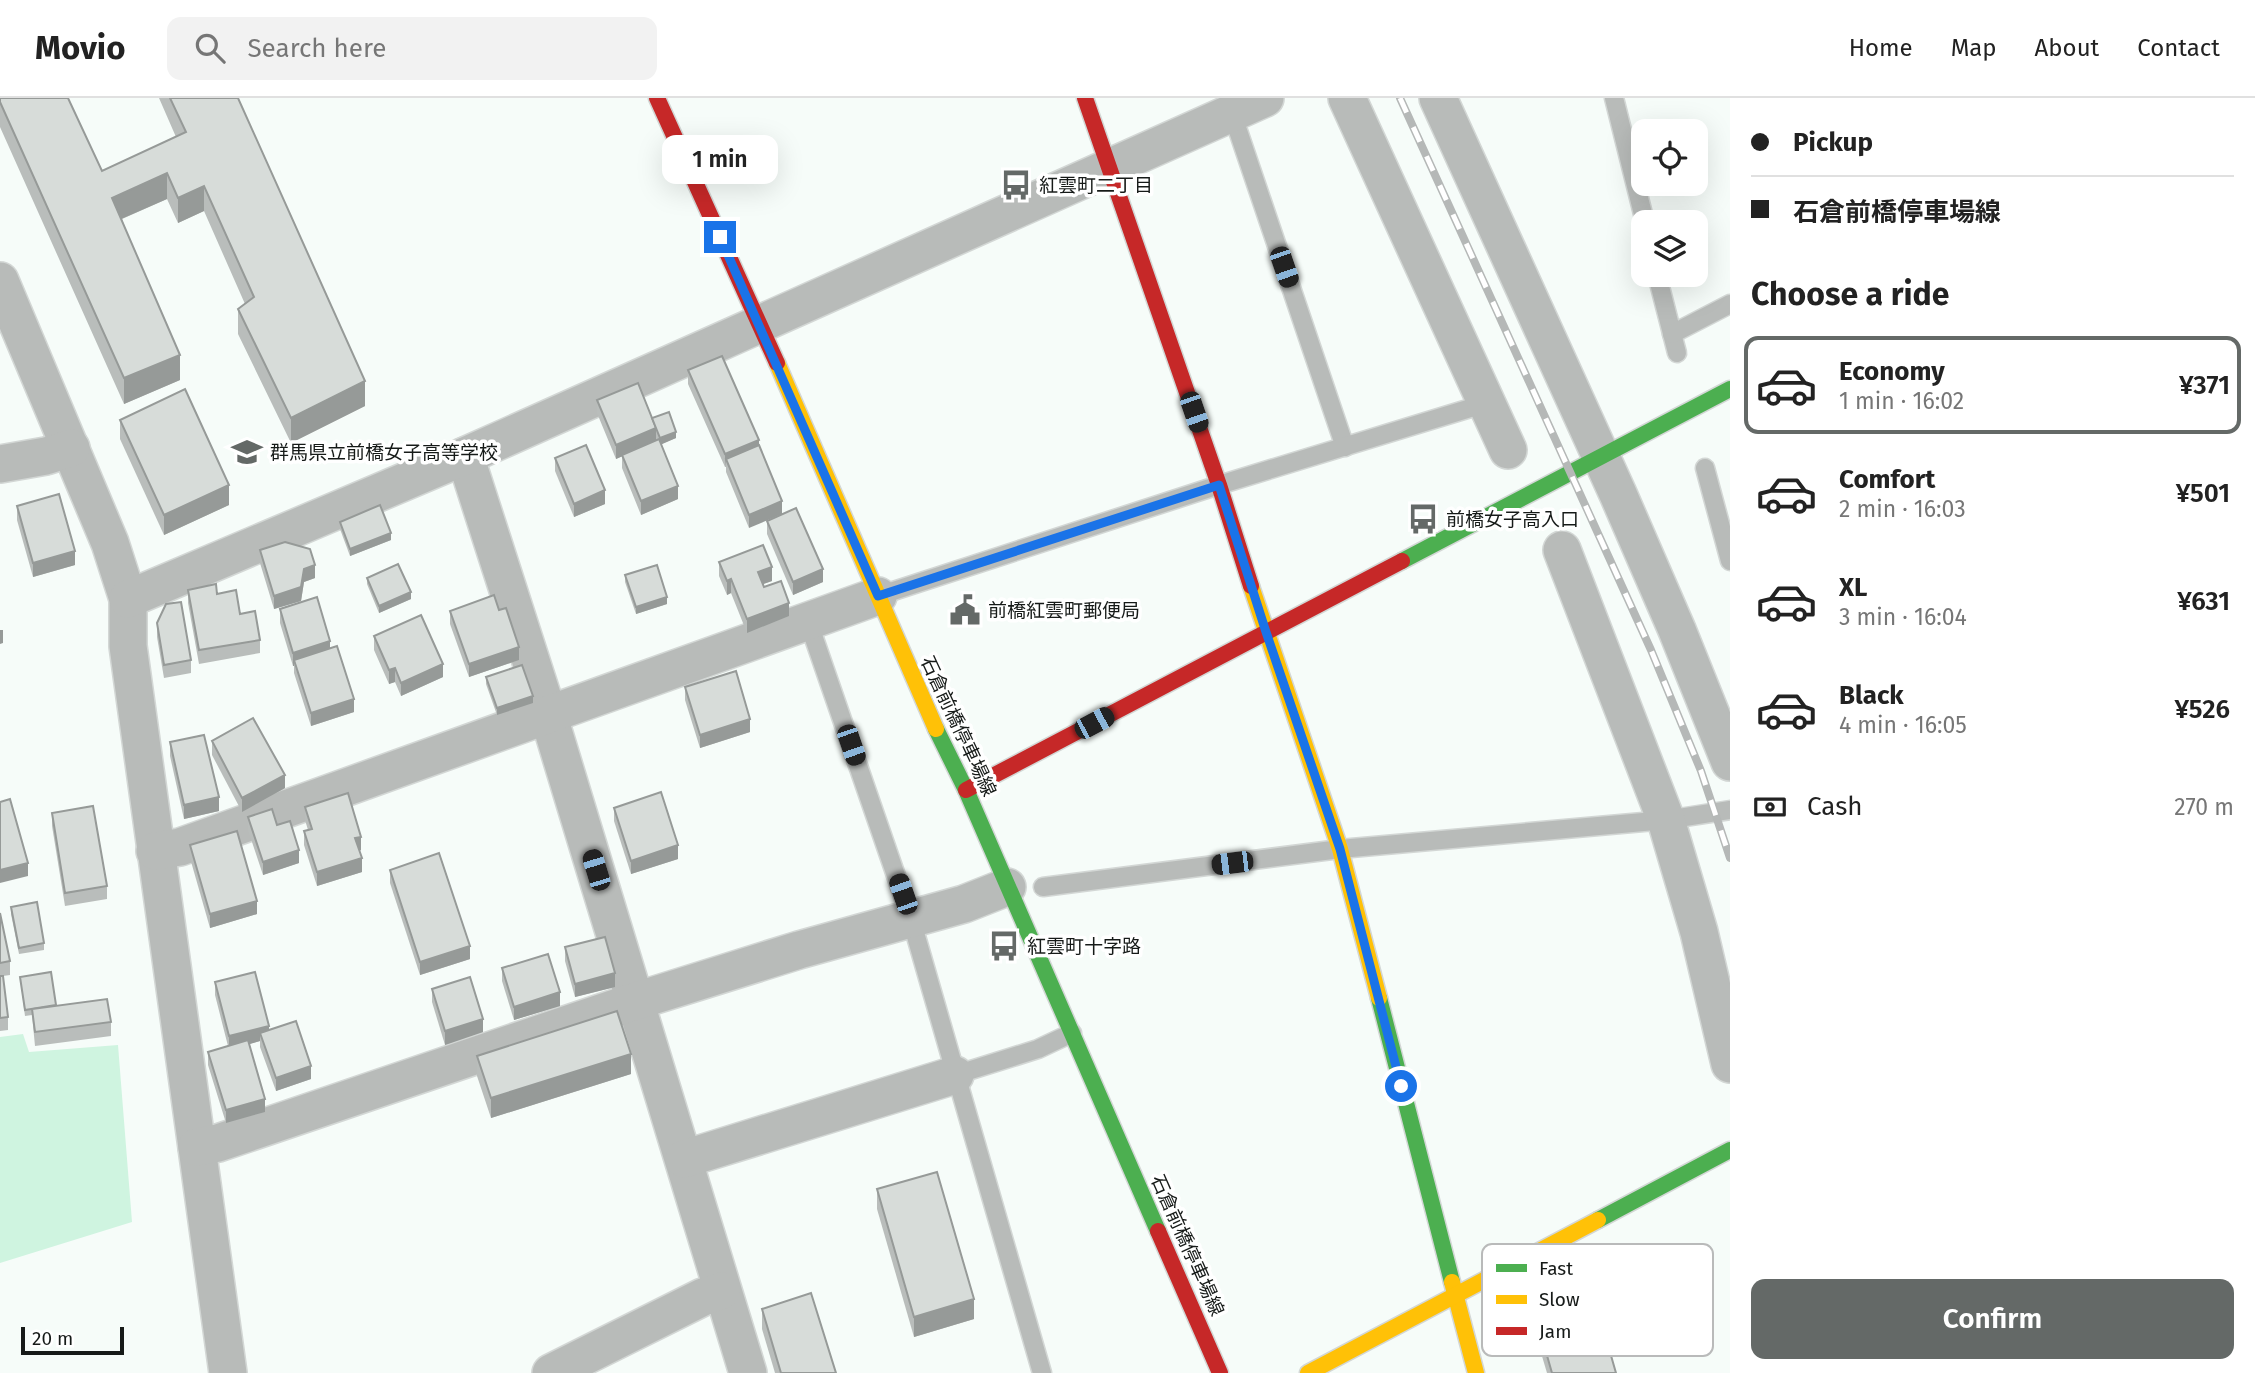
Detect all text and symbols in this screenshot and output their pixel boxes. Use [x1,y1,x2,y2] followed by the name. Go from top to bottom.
[167,17,657,80] search box
[35,28,125,68] text: Movio
[191,29,229,67] icon: search
[247,33,386,64] text: Search here
[1849,34,1913,62] text: Home
[1951,34,1997,62] text: Map
[2035,34,2099,62] text: About
[2137,34,2220,62] text: Contact
[1631,119,1708,287] map controls
[1631,119,1708,196] button: locate
[1793,127,1873,158] text: Pickup
[662,136,778,184] callout: 1 min
[692,145,748,173] text: 1 min
[999,168,1033,202] bus stop icon: 紅雲町二丁目
[1039,174,1153,197] place label: 紅雲町二丁目
[1793,197,2001,228] text: 石倉前橋停車場線
[1631,210,1708,287] button: layers
[704,221,736,253] route end
[1268,244,1301,290] car
[1751,275,1949,313] text: Choose a ride
[1755,354,1818,417] icon: car
[1839,356,1945,387] text: Economy
[2179,370,2230,401] text: ¥371
[1839,387,1964,415] text: 1 min · 16:02
[1178,389,1211,435] car
[230,435,264,469] school or university icon: 群馬県立前橋女子高等学校
[270,441,498,464] place label: 群馬県立前橋女子高等学校
[1755,462,1818,525] icon: car
[1839,464,1935,495] text: Comfort
[2176,478,2230,509] text: ¥501
[1839,495,1966,523] text: 2 min · 16:03
[1406,502,1440,536] bus stop icon: 前橋女子高入口
[1446,508,1579,531] place label: 前橋女子高入口
[1755,570,1818,633] icon: car
[1839,572,1867,603] text: XL
[2177,586,2230,617] text: ¥631
[948,593,982,627] public building icon: 前橋紅雲町郵便局
[988,599,1140,622] place label: 前橋紅雲町郵便局
[1839,603,1967,631] text: 3 min · 16:04
[916,652,1001,800] street label: 石倉前橋停車場線
[1755,678,1818,741] icon: car
[1839,680,1904,711] text: Black
[2175,694,2230,725] text: ¥526
[1071,704,1118,742] car
[1839,711,1967,739] text: 4 min · 16:05
[835,722,868,768] car
[1751,788,1789,826] icon: cash
[1807,791,1863,822] text: Cash
[2174,793,2234,821] text: 270 m
[580,847,613,893] car
[1210,850,1255,876] car
[887,871,920,917] car
[987,929,1021,963] bus stop icon: 紅雲町十字路
[1027,935,1141,958] place label: 紅雲町十字路
[1385,1070,1417,1102] route start
[1146,1171,1229,1319] street label: 石倉前橋停車場線
[1482,1244,1713,1356] legend
[1539,1257,1573,1280] text: Fast
[1751,1279,2234,1359] button: Confirm
[1539,1288,1580,1311] text: Slow
[1539,1320,1571,1343] text: Jam
[21,1324,124,1356] scale bar
[32,1327,73,1350] text: 20 m

